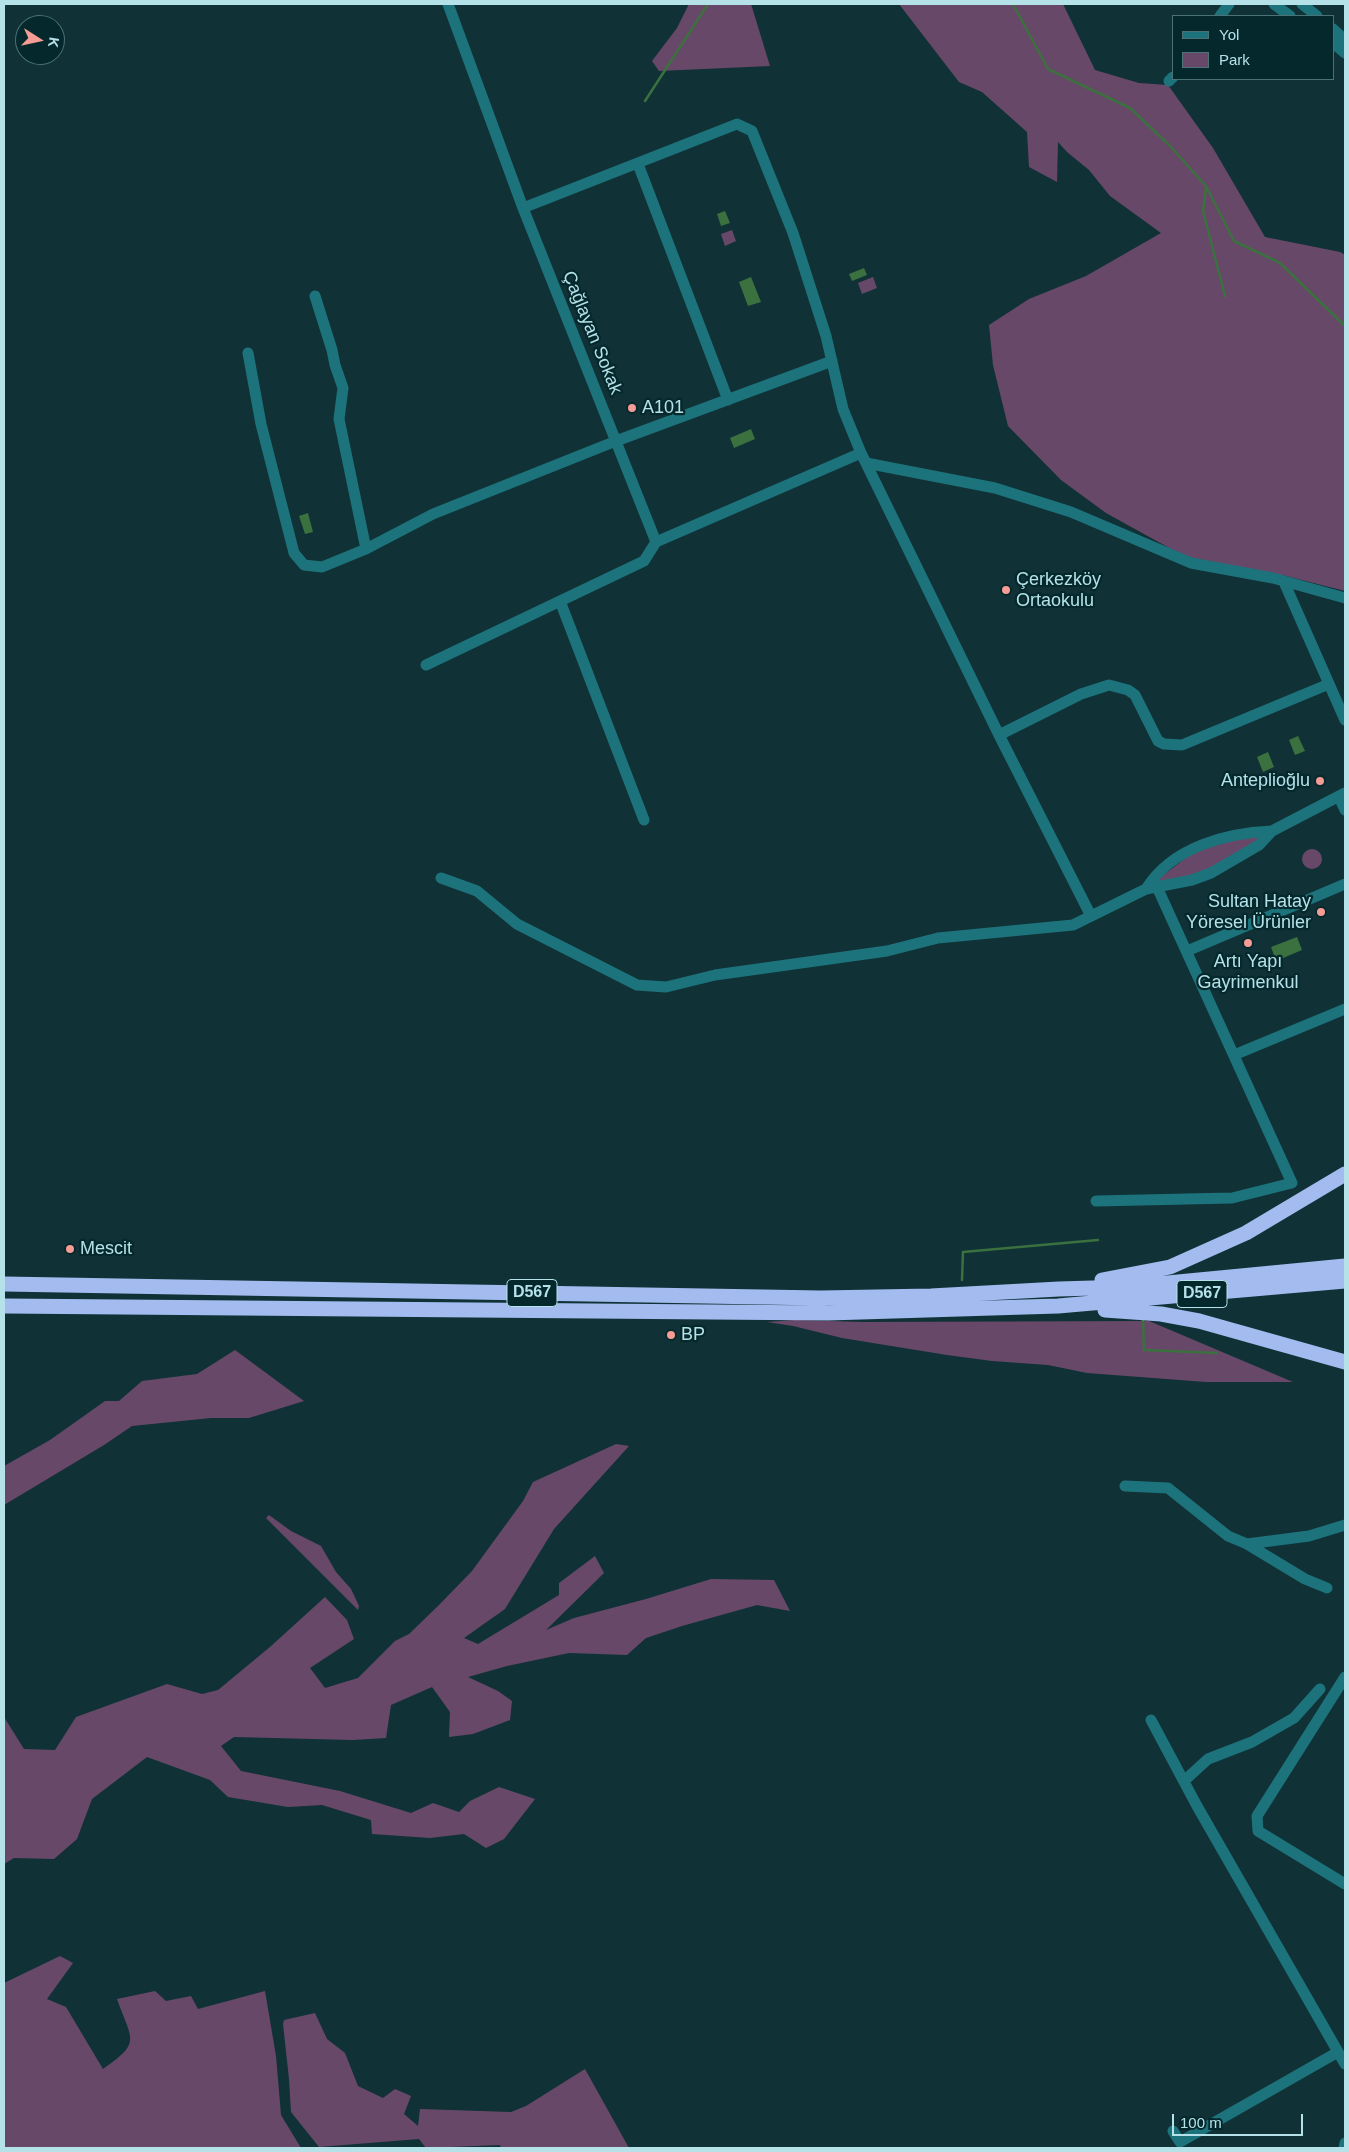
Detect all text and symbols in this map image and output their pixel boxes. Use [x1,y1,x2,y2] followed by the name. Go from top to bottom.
[15,15,65,65] north arrow
[1172,15,1334,80] legend
[1219,26,1239,43] text: Yol
[45,36,63,49] text: K
[1219,51,1250,68] text: Park
[557,268,627,398] street label: Çağlayan Sokak
[642,397,684,419] place label: A101
[626,402,638,414] marker: A101
[1016,569,1101,612] place label: Çerkezköy Ortaokulu
[1000,584,1012,596] marker: Çerkezköy Ortaokulu
[1221,770,1310,792] place label: Anteplioğlu
[1314,775,1326,787] marker: Anteplioğlu
[1186,891,1311,934] place label: Sultan Hatay Yöresel Ürünler
[1315,906,1327,918] marker: Sultan Hatay Yöresel Ürünler
[1242,937,1254,949] marker: Artı Yapı Gayrimenkul
[1197,951,1299,994] place label: Artı Yapı Gayrimenkul
[80,1238,132,1260] place label: Mescit
[64,1243,76,1255] marker: Mescit
[507,1280,557,1306] road number: D567
[1177,1280,1227,1308] road number: D567
[681,1324,705,1346] place label: BP
[665,1329,677,1341] marker: BP
[1174,2104,1305,2136] scale bar
[1180,2114,1222,2131] text: 100 m

